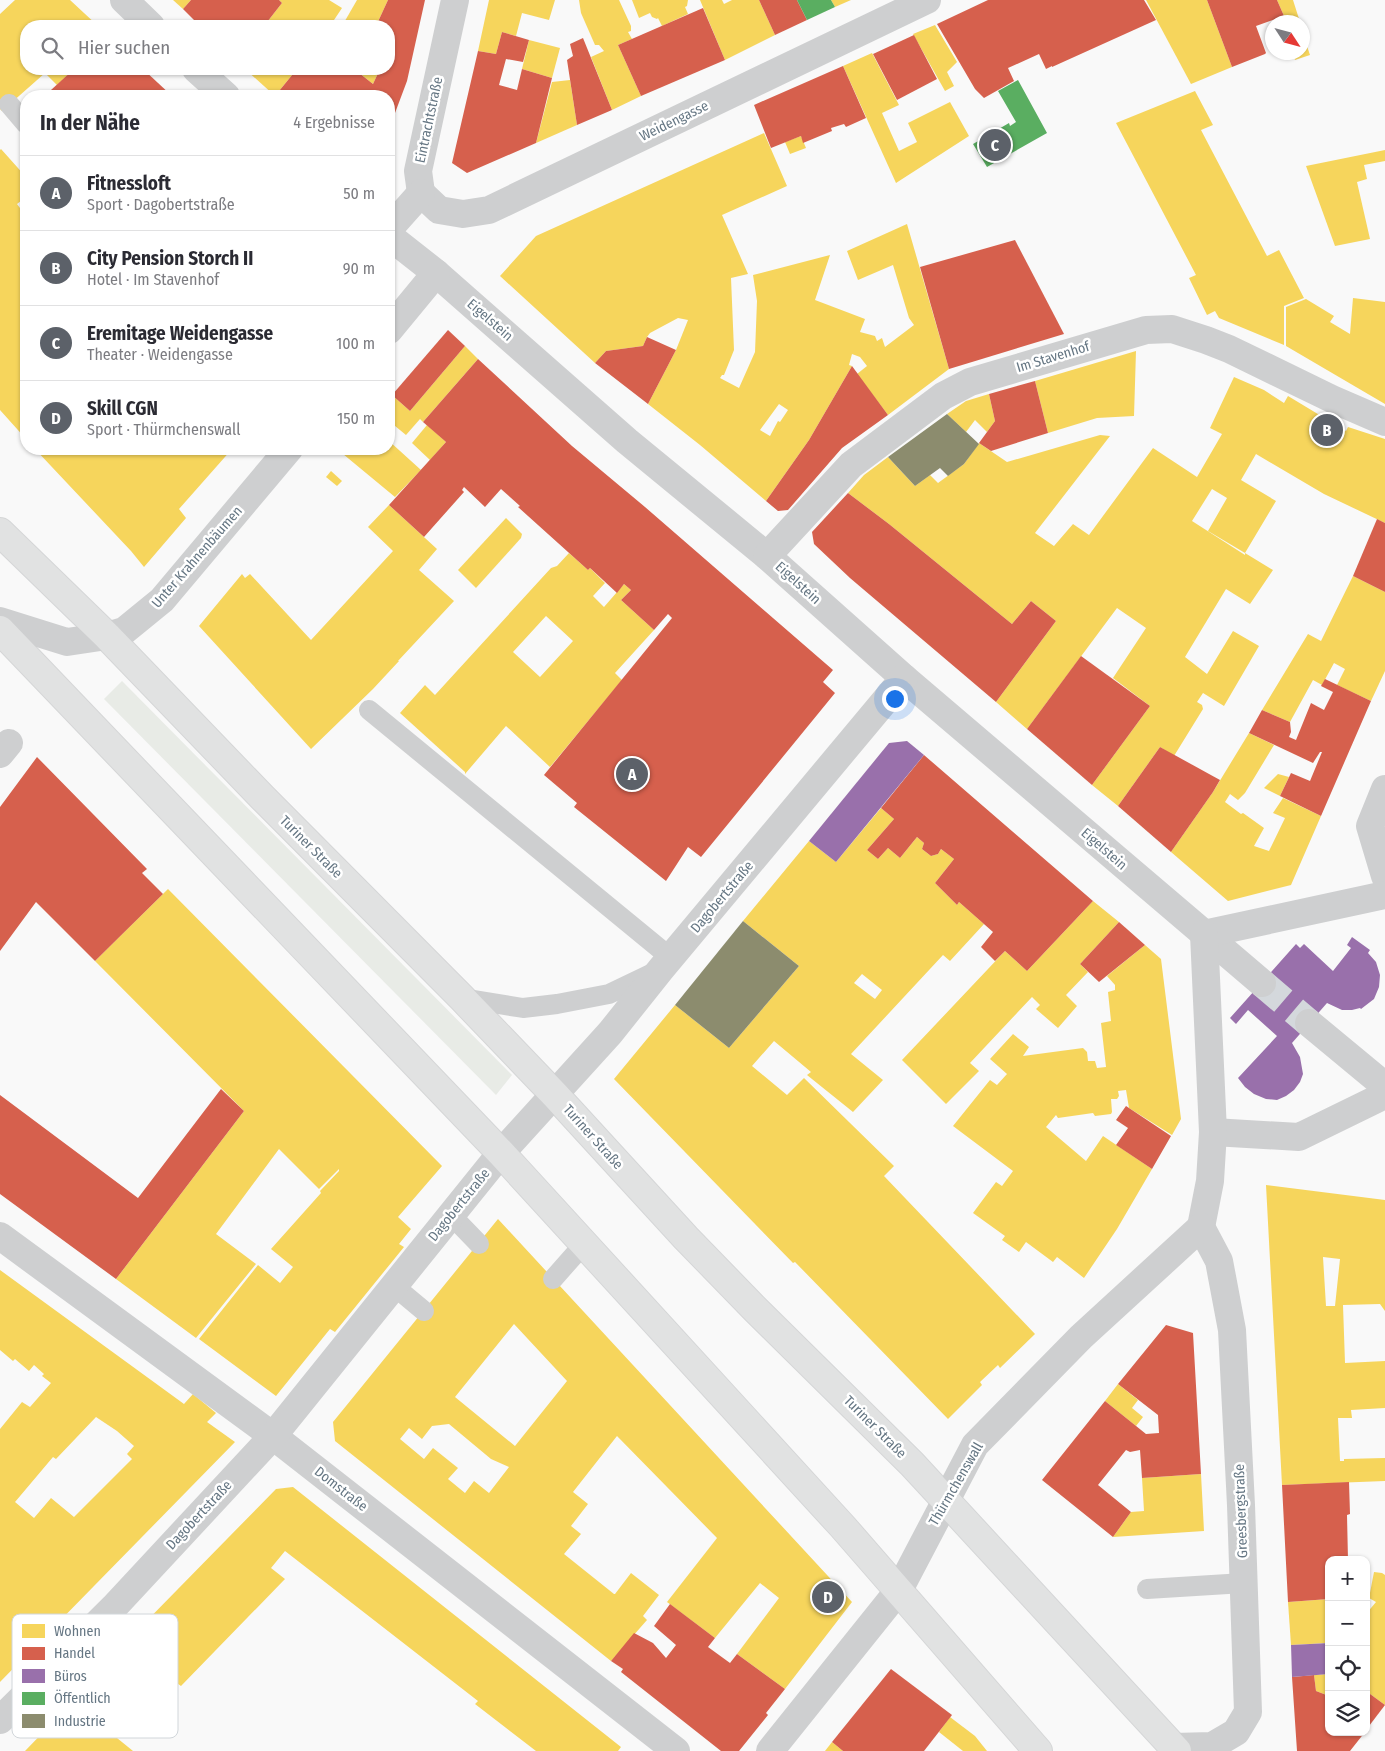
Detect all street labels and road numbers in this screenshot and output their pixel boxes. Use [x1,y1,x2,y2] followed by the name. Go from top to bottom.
[412,75,446,165] street label: Eintrachtstraße
[637,97,711,145] street label: Weidengasse
[464,295,516,345] street label: Eigelstein
[1015,337,1093,376] street label: Im Stavenhof
[148,503,246,611] street label: Unter Krahnenbäumen
[772,558,824,608] street label: Eigelstein
[276,812,346,882] street label: Turiner Straße
[1078,824,1130,874] street label: Eigelstein
[687,858,757,936] street label: Dagobertstraße
[559,1101,627,1173] street label: Turiner Straße
[425,1165,494,1245] street label: Dagobertstraße
[840,1392,910,1462] street label: Turiner Straße
[925,1439,987,1529] street label: Thürmchenswall
[311,1463,371,1515] street label: Domstraße
[1231,1464,1251,1558] street label: Greesbergstraße
[163,1477,235,1553] street label: Dagobertstraße

